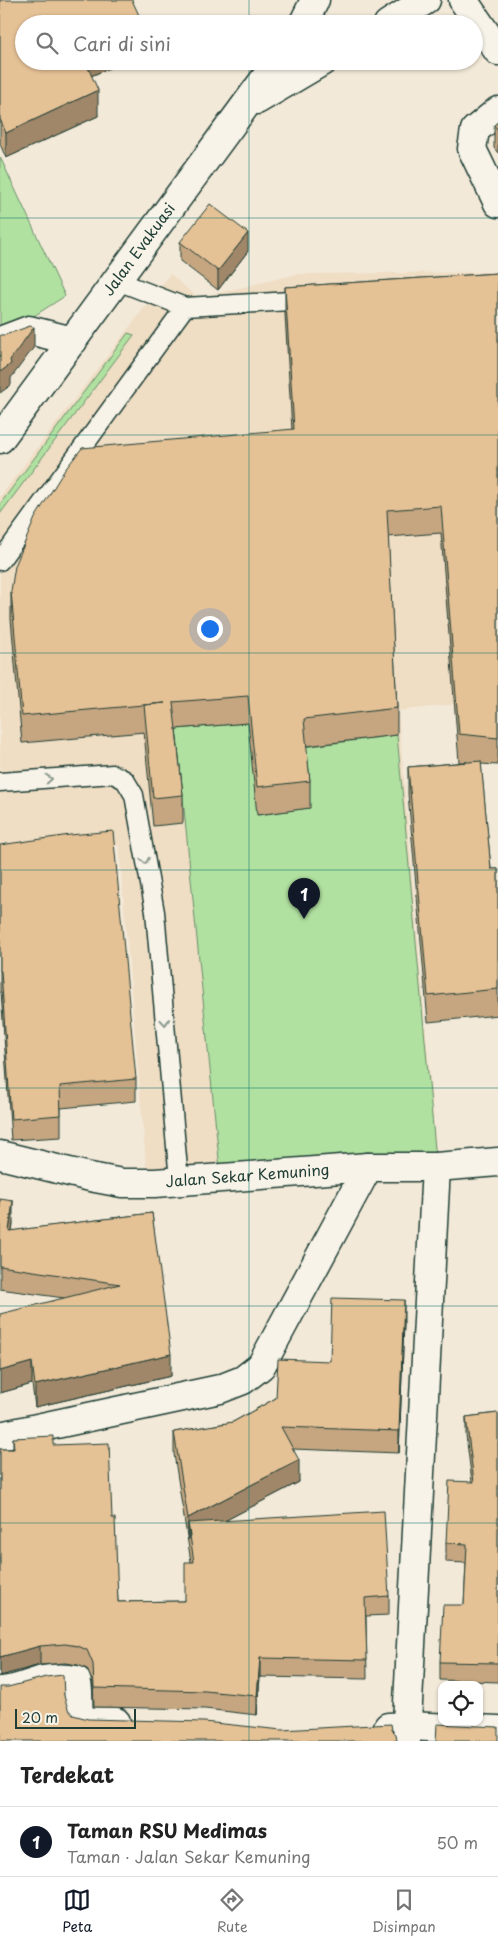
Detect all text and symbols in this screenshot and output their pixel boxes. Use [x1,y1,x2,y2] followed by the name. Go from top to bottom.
[15,15,483,70] search box
[33,29,61,57] icon: search
[73,29,171,57] text: Cari di sini
[96,198,180,300] street label: Jalan Evakuasi
[197,616,223,642] your location
[45,773,53,784] one-way arrow
[140,857,150,866] one-way arrow
[288,878,320,919] pin: 1
[159,1019,170,1027] one-way arrow
[165,1157,330,1192] street label: Jalan Sekar Kemuning
[438,1681,483,1726] map controls
[438,1681,483,1726] button: locate
[15,1706,136,1729] scale bar
[22,1707,58,1728] text: 20 m
[20,1758,114,1790] text: Terdekat
[67,1816,267,1844] text: Taman RSU Medimas
[32,1830,40,1854] text: 1
[437,1830,478,1854] text: 50 m
[67,1844,311,1868] text: Taman · Jalan Sekar Kemuning
[62,1886,92,1937] tab: Peta
[217,1886,248,1937] tab: Rute
[372,1886,436,1937] tab: Disimpan

